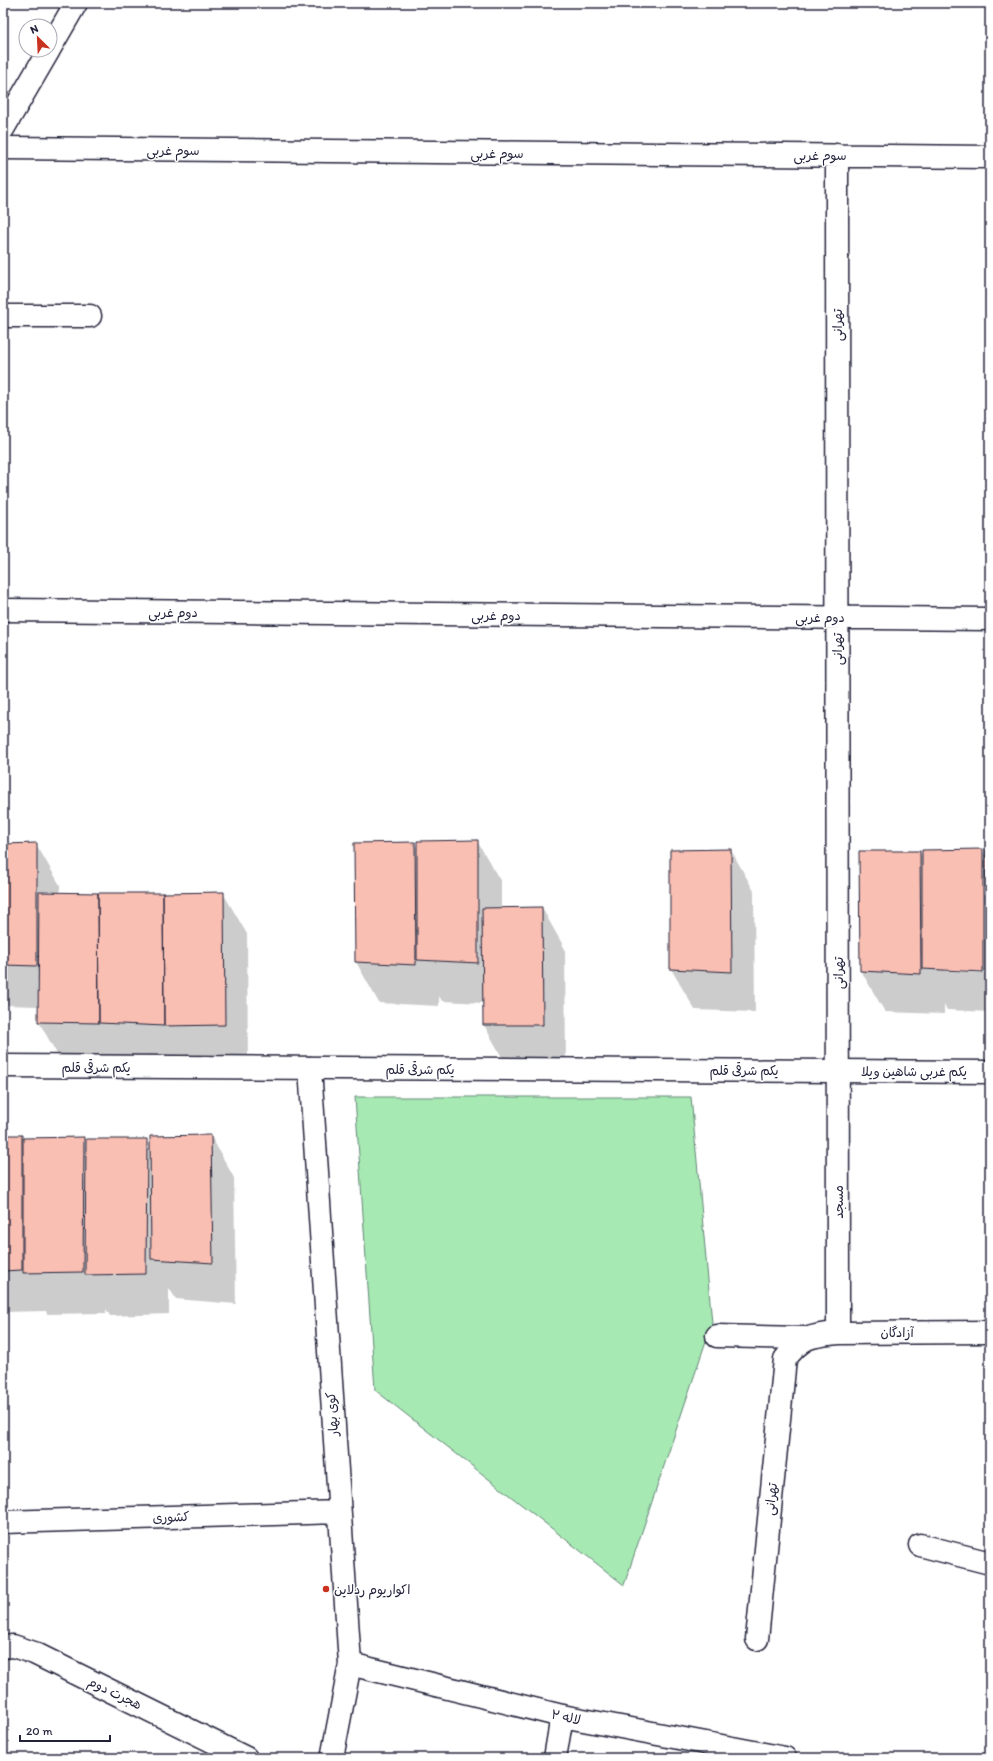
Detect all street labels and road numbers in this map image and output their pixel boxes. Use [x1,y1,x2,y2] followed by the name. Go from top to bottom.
[146,143,200,161] street label: سوم غربی
[470,146,524,164] street label: سوم غربی
[793,148,847,166] street label: سوم غربی
[830,308,847,341] street label: تهرانی
[148,605,198,623] street label: دوم غربی
[471,608,521,626] street label: دوم غربی
[795,610,845,628] street label: دوم غربی
[830,632,847,665] street label: تهرانی
[831,956,848,989] street label: تهرانی
[61,1059,131,1078] street label: یکم شرقی قلم
[385,1061,455,1080] street label: یکم شرقی قلم
[709,1062,779,1081] street label: یکم شرقی قلم
[861,1064,967,1082] street label: یکم غربی شاهین ویلا
[831,1185,847,1219] street label: مسجد
[880,1325,914,1341] street label: آزادگان
[323,1391,342,1437] street label: کوی بهار
[762,1482,782,1516] street label: تهرانی
[152,1509,190,1526] street label: کشوری
[84,1674,144,1715] street label: هجرت دوم
[550,1707,582,1727] street label: لاله ۲

